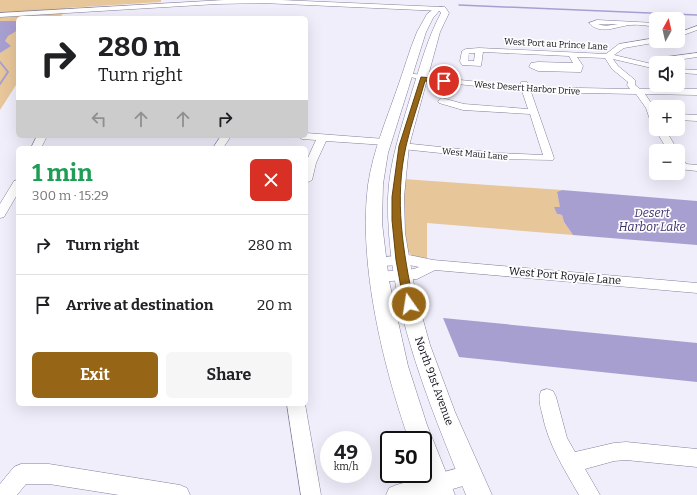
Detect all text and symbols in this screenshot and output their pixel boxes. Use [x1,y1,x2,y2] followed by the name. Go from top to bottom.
[649,12,685,48] north arrow
[649,12,685,180] map controls
[98,30,180,63] text: 280 m
[32,32,84,84] icon: right
[504,36,608,52] street label: West Port au Prince Lane
[649,56,685,92] button: sound
[98,64,183,86] text: Turn right
[427,64,461,98] pin
[433,70,455,92] icon: arrive
[474,79,581,97] street label: West Desert Harbor Drive
[649,100,685,136] button: +
[88,108,110,130] icon: left
[130,108,152,130] icon: ahead
[172,108,194,130] icon: ahead
[214,108,236,130] icon: right
[649,144,685,180] button: −
[442,146,508,162] street label: West Maui Lane
[32,159,93,187] text: 1 min
[250,159,292,201] button: close
[32,188,109,203] text: 300 m · 15:29
[618,206,686,234] water label: Desert Harbor Lake
[32,234,54,256] icon: right
[66,236,139,254] text: Turn right
[248,236,292,254] text: 280 m
[508,265,622,287] street label: West Port Royale Lane
[388,283,430,325] position arrow
[32,294,54,316] icon: arrive
[66,296,213,314] text: Arrive at destination
[257,296,292,314] text: 20 m
[412,335,456,427] street label: North 91st Avenue
[32,352,158,398] button: Exit
[166,352,292,398] button: Share
[380,431,432,483] speed limit sign: 50
[334,440,358,464] text: 49
[334,461,358,473] text: km/h

